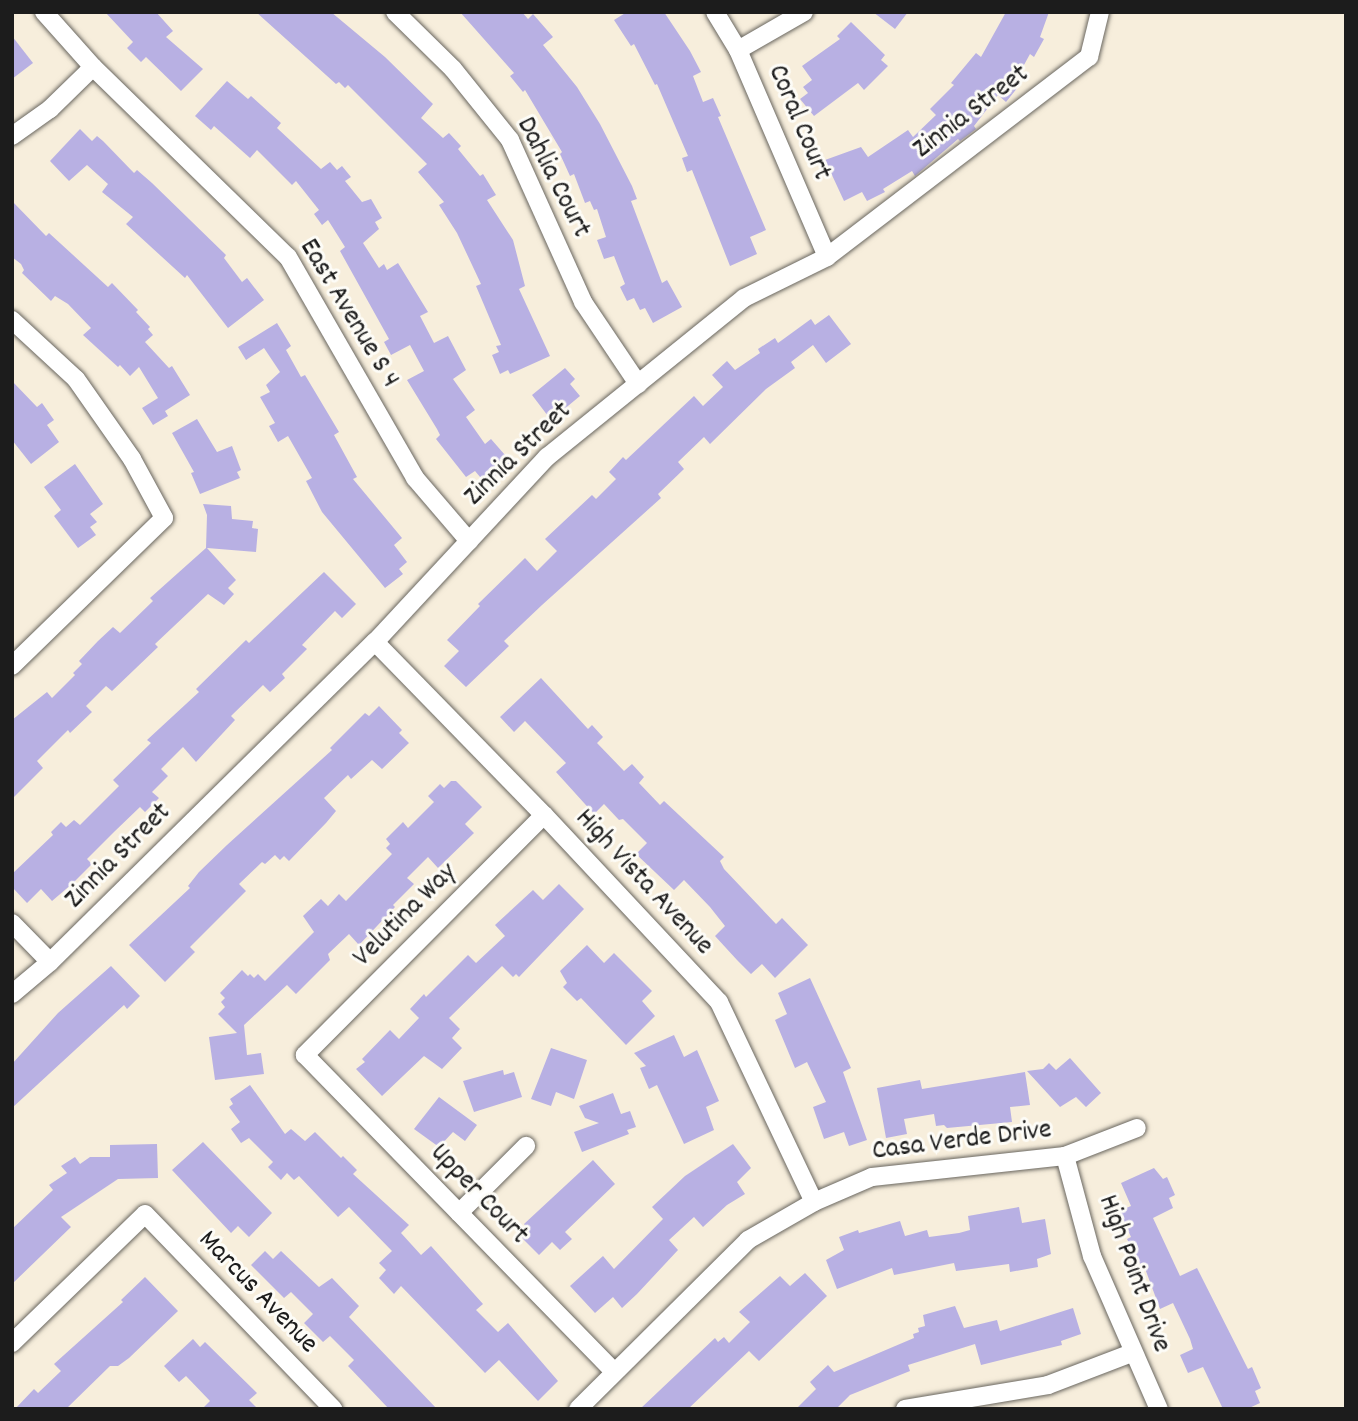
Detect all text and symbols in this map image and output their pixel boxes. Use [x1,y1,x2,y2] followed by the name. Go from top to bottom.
[908,59,1036,167] street label: Zinnia Street
[759,60,837,186] street label: Coral Court
[507,112,597,244] street label: Dahlia Court
[290,233,406,395] street label: East Avenue S 4
[458,396,580,514] street label: Zinnia Street
[59,797,179,917] street label: Zinnia Street
[567,803,719,963] street label: High Vista Avenue
[347,857,465,975] street label: Velutina Way
[870,1114,1054,1170] street label: Casa Verde Drive
[422,1137,534,1253] street label: Upper Court
[1089,1191,1177,1357] street label: High Point Drive
[190,1224,324,1362] street label: Marcus Avenue

